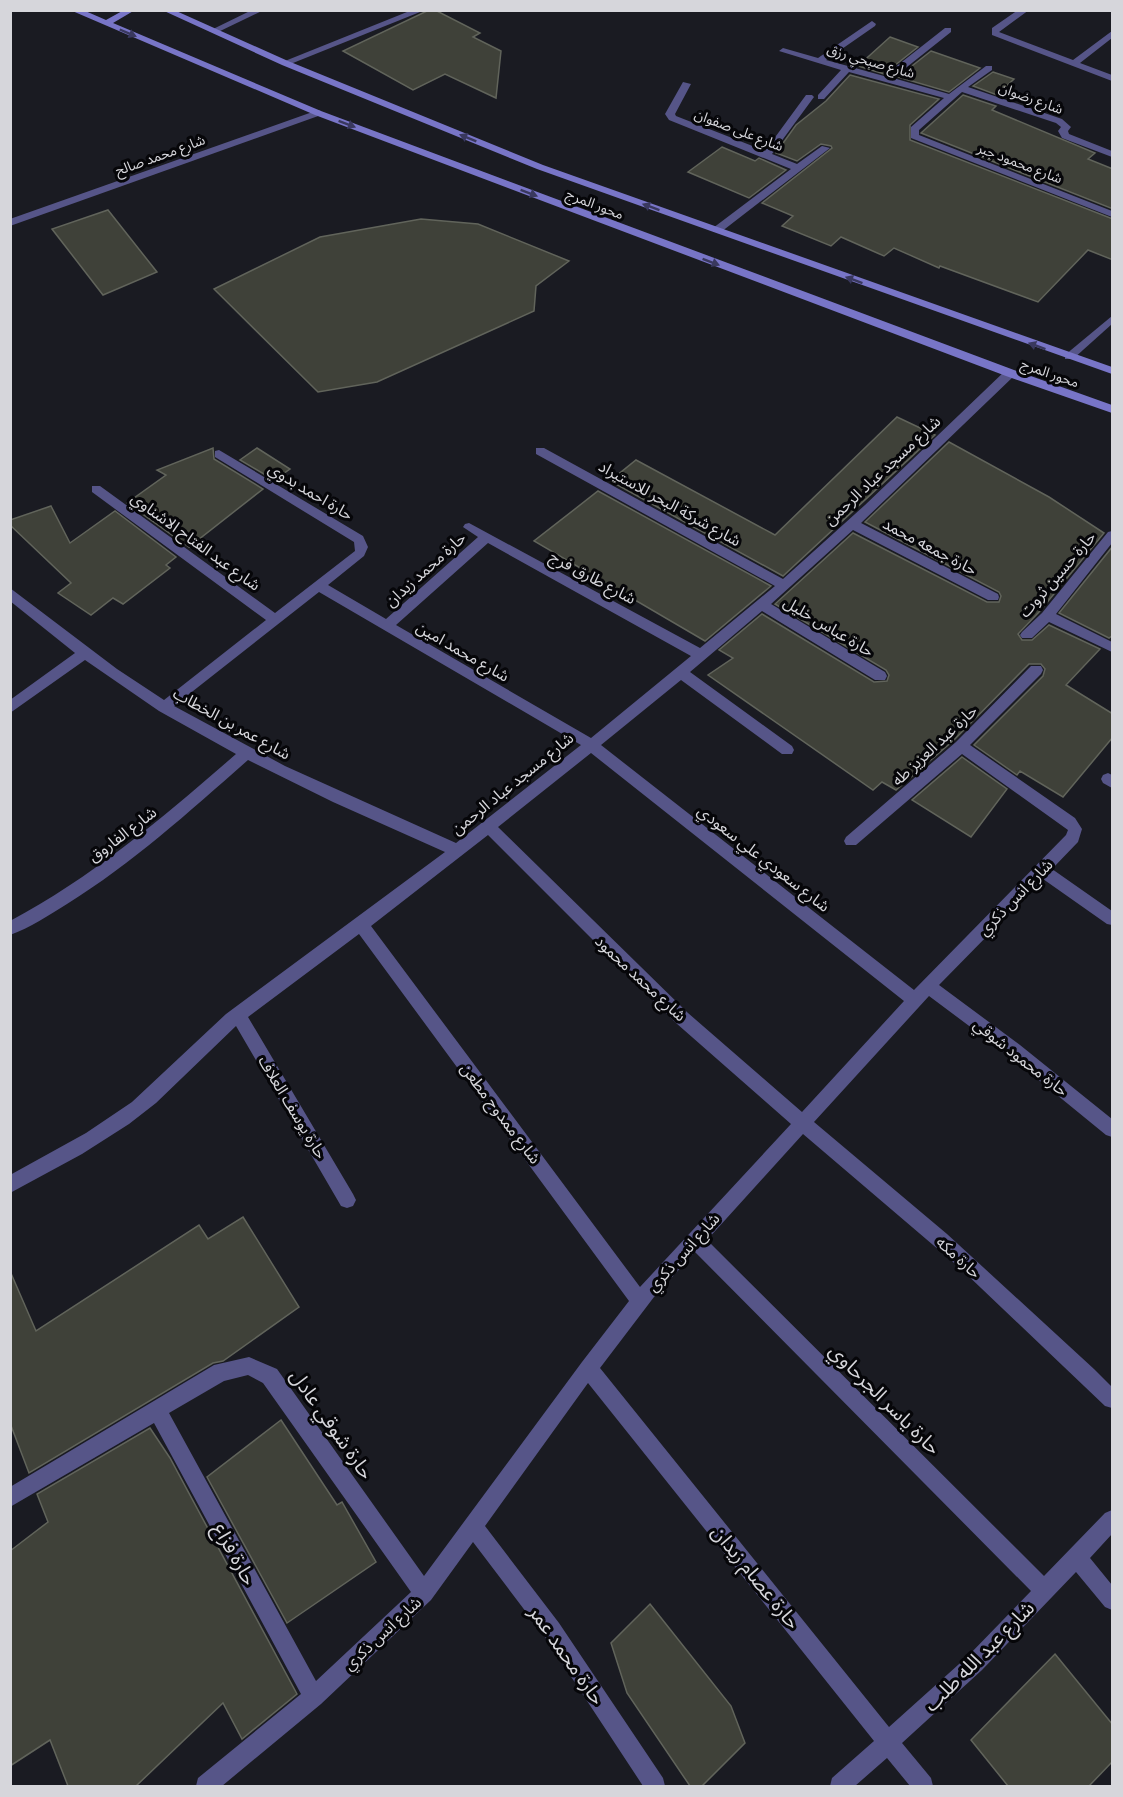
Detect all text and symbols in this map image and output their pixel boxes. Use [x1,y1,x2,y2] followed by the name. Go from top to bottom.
[119,28,137,38] one-way arrow
[824,40,917,84] street label: شارع صبحي رزق
[996,78,1066,120] street label: شارع رضوان
[691,105,786,157] street label: شارع على صفوان
[338,119,356,129] one-way arrow
[113,130,208,181] street label: شارع محمد صالح
[459,133,477,142] one-way arrow
[973,138,1065,189] street label: شارع محمود جبر
[563,185,626,225] street label: محور المرج
[520,189,538,199] one-way arrow
[641,201,659,211] one-way arrow
[703,257,721,267] one-way arrow
[845,274,863,284] one-way arrow
[1028,340,1046,350] one-way arrow
[1018,355,1082,393] street label: محور المرج
[820,411,946,531] street label: شارع مسجد عباد الرحمن
[594,456,745,553] street label: شارع شركة البحر للاستيراد
[263,458,357,527] street label: حارة احمد بدوي
[126,487,265,597] street label: شارع عبد الفتاح الاشناوي
[880,513,980,579] street label: حارة جمعه محمد
[380,527,470,611] street label: حارة محمد زيدان
[1014,527,1100,621] street label: حارة حسين ثروت
[545,546,640,611] street label: شارع طارق فرج
[780,591,878,661] street label: حارة عباس خليل
[411,616,513,688] street label: شارع محمد امين
[168,682,294,766] street label: شارع عمر بن الخطاب
[887,700,981,790] street label: حارة عبد العزيز طه
[447,727,579,841] street label: شارع مسجد عباد الرحمن
[692,800,834,918] street label: شارع سعودي علي سعودي
[84,802,162,869] street label: شارع الفاروق
[973,854,1059,942] street label: شارع انس ذكري
[589,931,691,1028] street label: شارع محمد محمود
[968,1014,1072,1102] street label: حارة محمود شوقي
[254,1052,332,1162] street label: حارة يوسف العلاف
[454,1059,545,1169] street label: شارع ممدوح مطعن
[642,1208,726,1298] street label: شارع انس ذكري
[932,1232,986,1282] street label: حارة مكه
[822,1338,946,1462] street label: حارة ياسر الجرحاوي
[282,1364,380,1486] street label: حارة شوقي عادل
[205,1518,263,1591] street label: حارة فزاع
[704,1519,806,1636] street label: حارة عصام زيدان
[339,1592,427,1676] street label: شارع انس ذكري
[918,1595,1041,1718] street label: شارع عبد الله طلب
[523,1599,611,1710] street label: حارة محمد عمر

